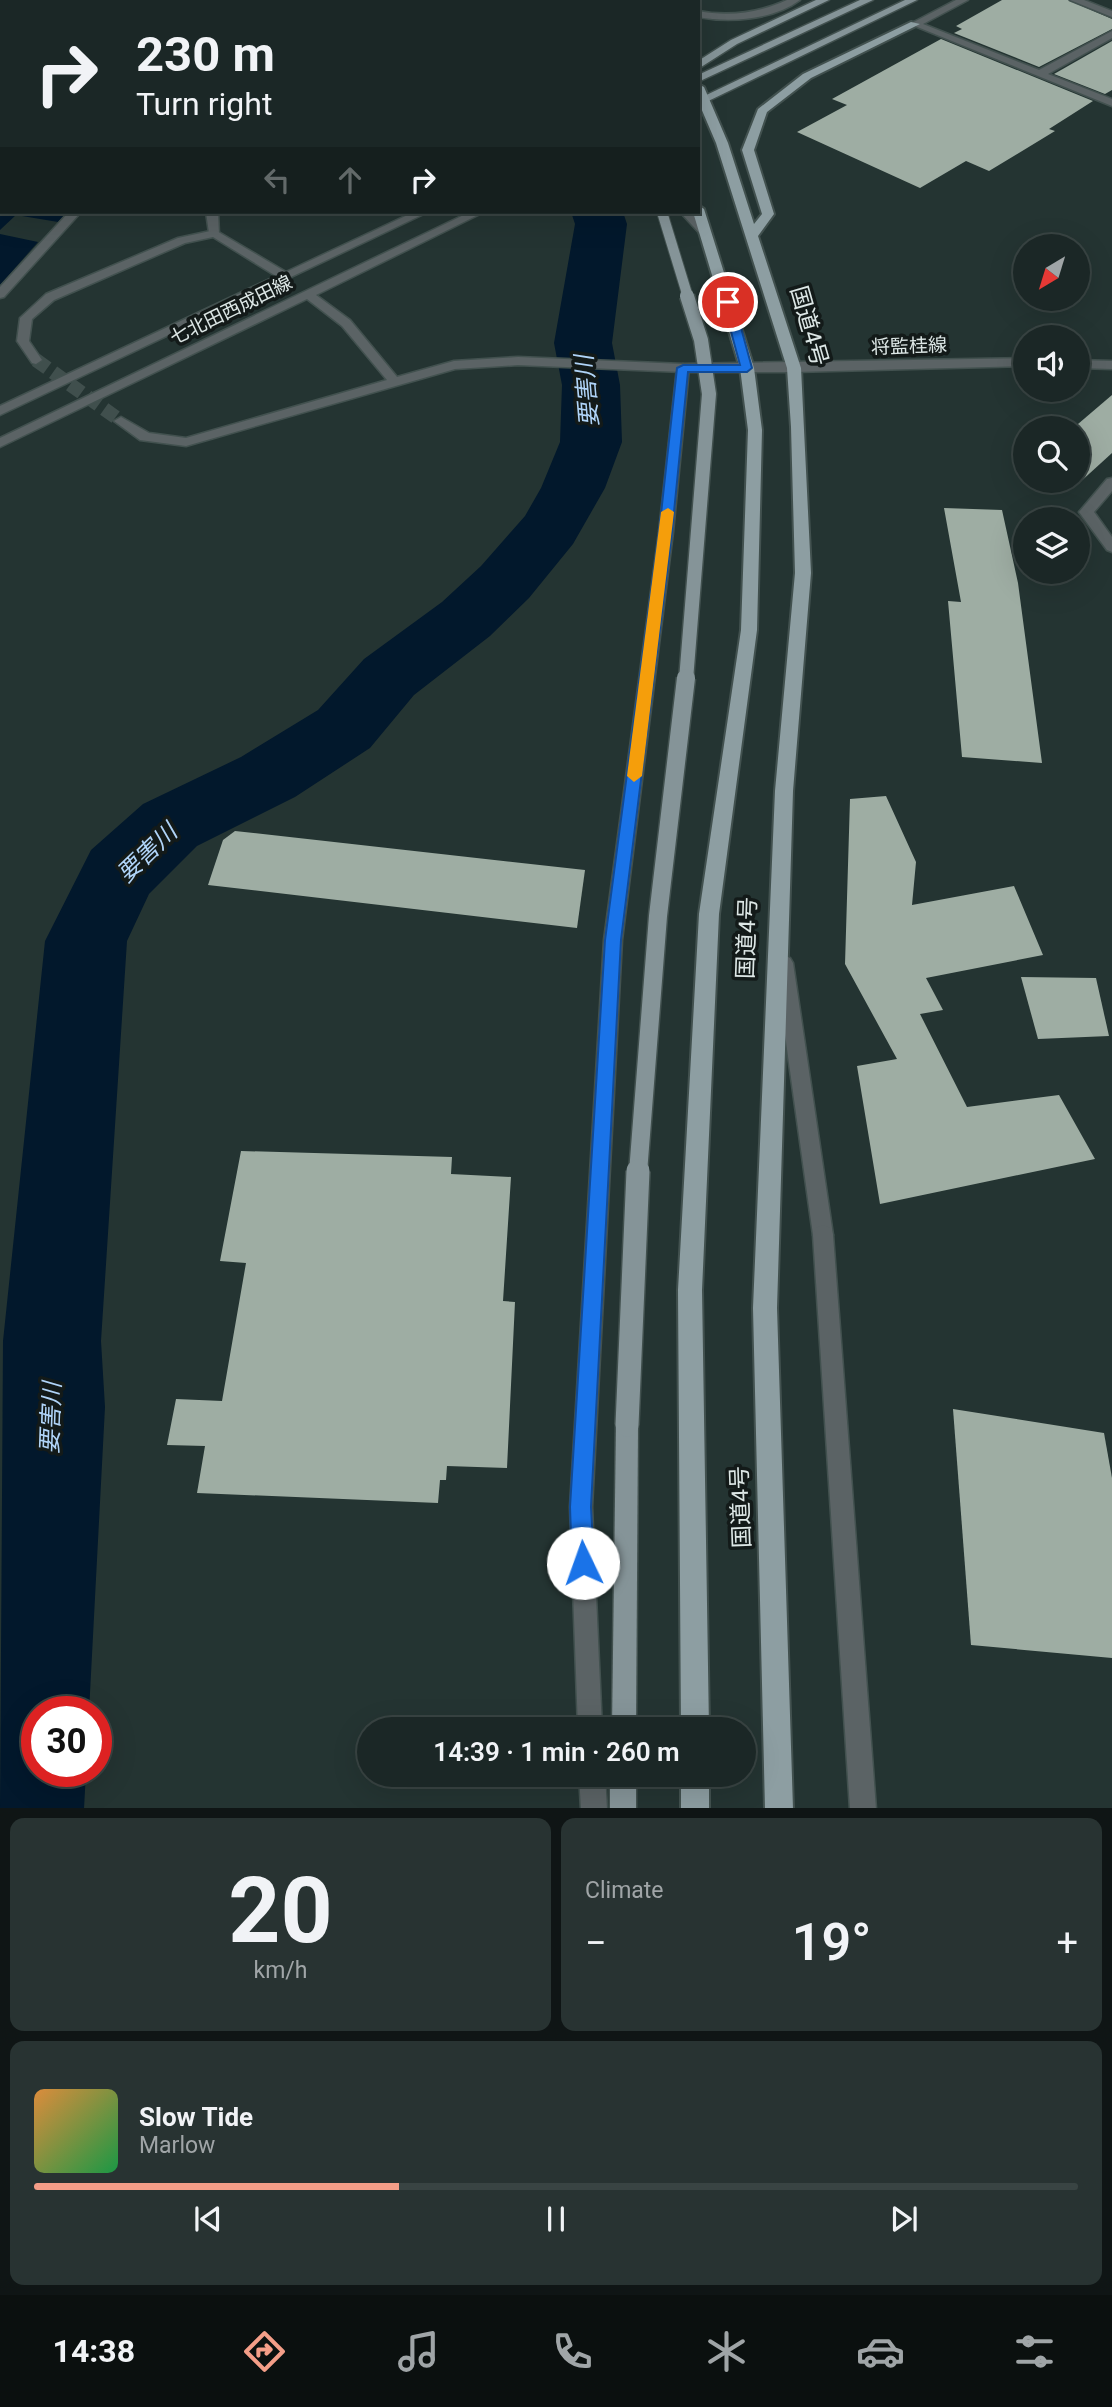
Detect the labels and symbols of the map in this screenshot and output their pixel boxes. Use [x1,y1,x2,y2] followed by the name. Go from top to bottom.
[1013,234,1090,312] north arrow
[166,271,296,349] street label: 七北田西成田線
[698,272,758,332] pin
[785,283,833,369] street label: 国道4号
[871,333,947,359] street label: 将監桂線
[570,351,604,428] water label: 要害川
[111,816,185,888] water label: 要害川
[732,897,762,979] street label: 国道4号
[36,1379,66,1454] water label: 要害川
[726,1466,756,1548] street label: 国道4号
[546,1526,620,1600] position arrow
[21,1696,112,1787] speed limit sign: 30

